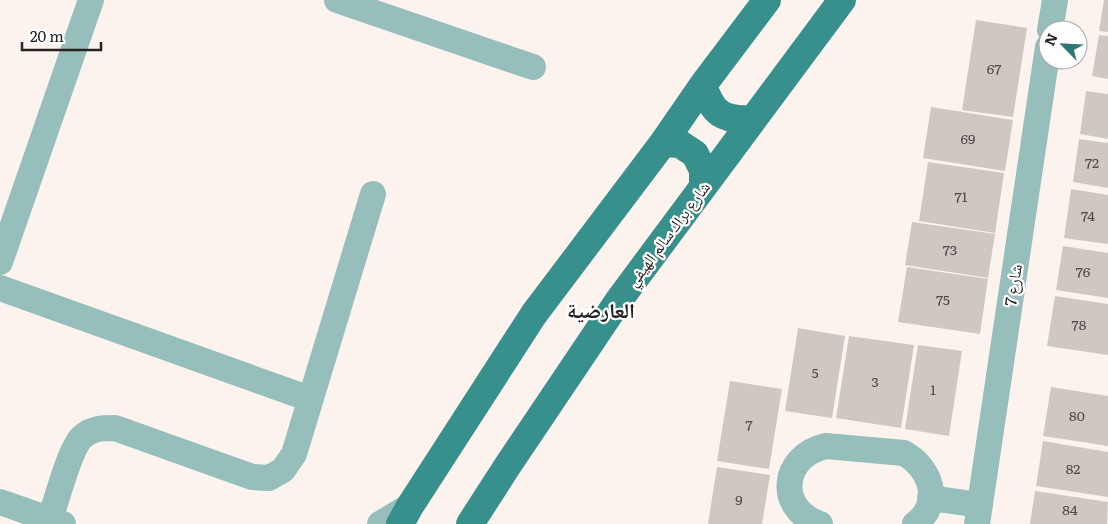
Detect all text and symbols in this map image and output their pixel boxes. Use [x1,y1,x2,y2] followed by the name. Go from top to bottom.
[22,20,101,52] scale bar
[1038,20,1088,70] north arrow
[30,24,64,47] text: 20 m
[1039,30,1062,49] text: N
[987,58,1001,78] house number: 67
[961,128,975,148] house number: 69
[1085,152,1099,172] house number: 72
[620,176,716,292] street label: شارع براك سالم الهيفي
[955,186,968,206] house number: 71
[1081,205,1095,225] house number: 74
[943,239,957,259] house number: 73
[1076,261,1091,281] house number: 76
[997,263,1027,307] street label: شارع 7
[936,289,950,309] house number: 75
[567,293,635,324] district label: العارضية
[1072,314,1087,334] house number: 78
[811,362,819,382] house number: 5
[871,371,879,391] house number: 3
[930,379,936,399] house number: 1
[1069,405,1085,425] house number: 80
[745,414,753,434] house number: 7
[1066,458,1080,478] house number: 82
[735,489,743,509] house number: 9
[1062,499,1078,519] house number: 84

